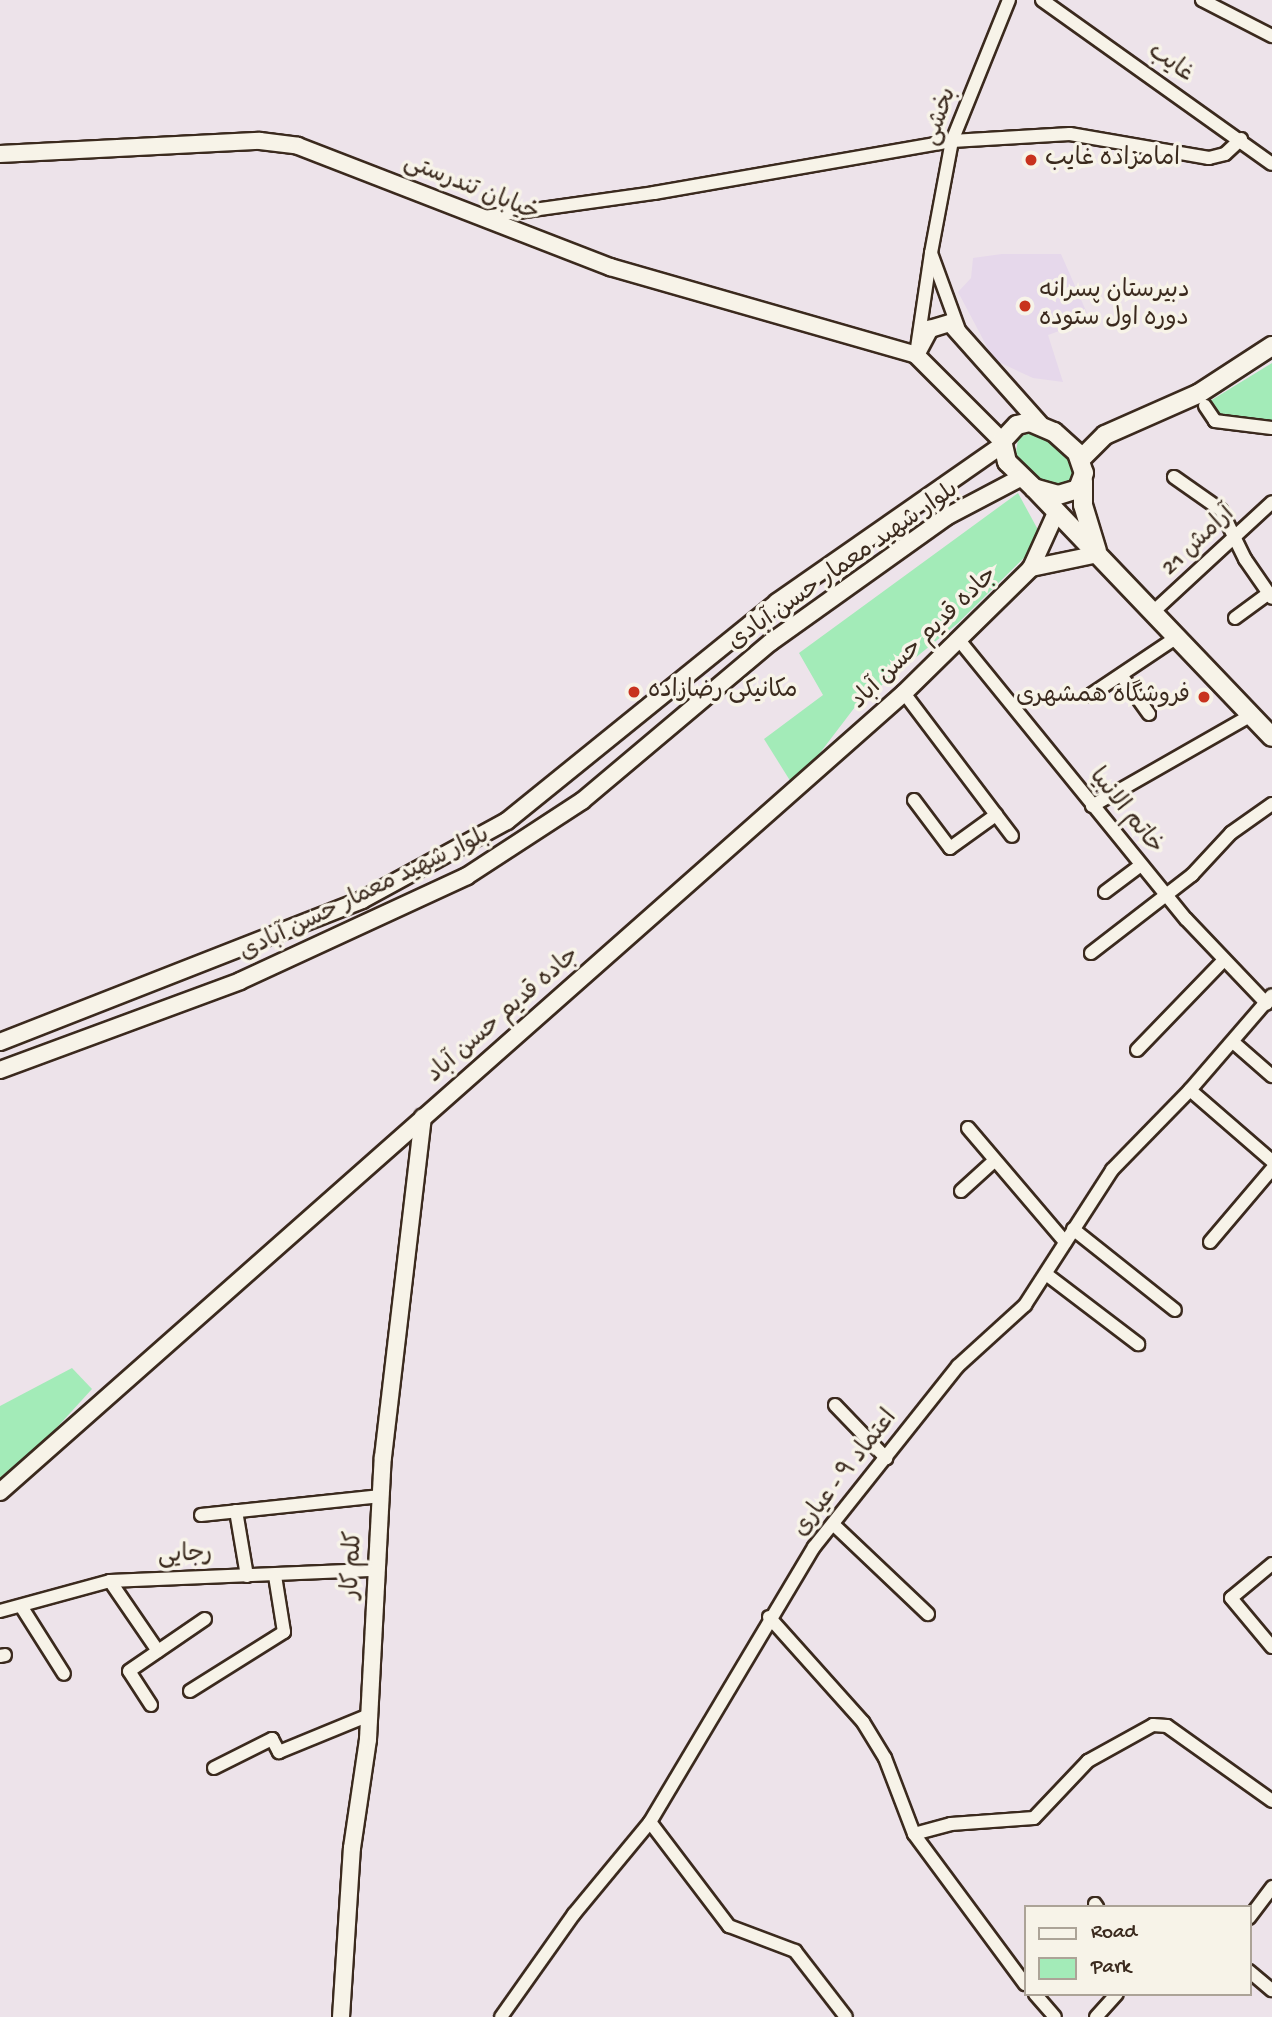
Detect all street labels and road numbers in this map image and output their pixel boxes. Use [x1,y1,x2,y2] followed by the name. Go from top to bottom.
[1142,38,1198,90] street label: غایب
[918,84,964,150] street label: بخشی
[399,149,543,229] street label: خیابان تندرستی
[723,476,965,658] street label: بلوار شهید معمار حسن آبادی
[1156,501,1242,583] street label: آرامش 21
[846,562,1004,716] street label: جاده قدیم حسن آباد
[1082,763,1168,861] street label: خاتم الانبیا
[235,822,495,968] street label: بلوار شهید معمار حسن آبادی
[422,942,586,1090] street label: جاده قدیم حسن آباد
[788,1405,904,1543] street label: اعتماد ۹ - عیاری
[338,1530,370,1600] street label: کلم کار
[157,1541,213,1571] street label: رجایی

